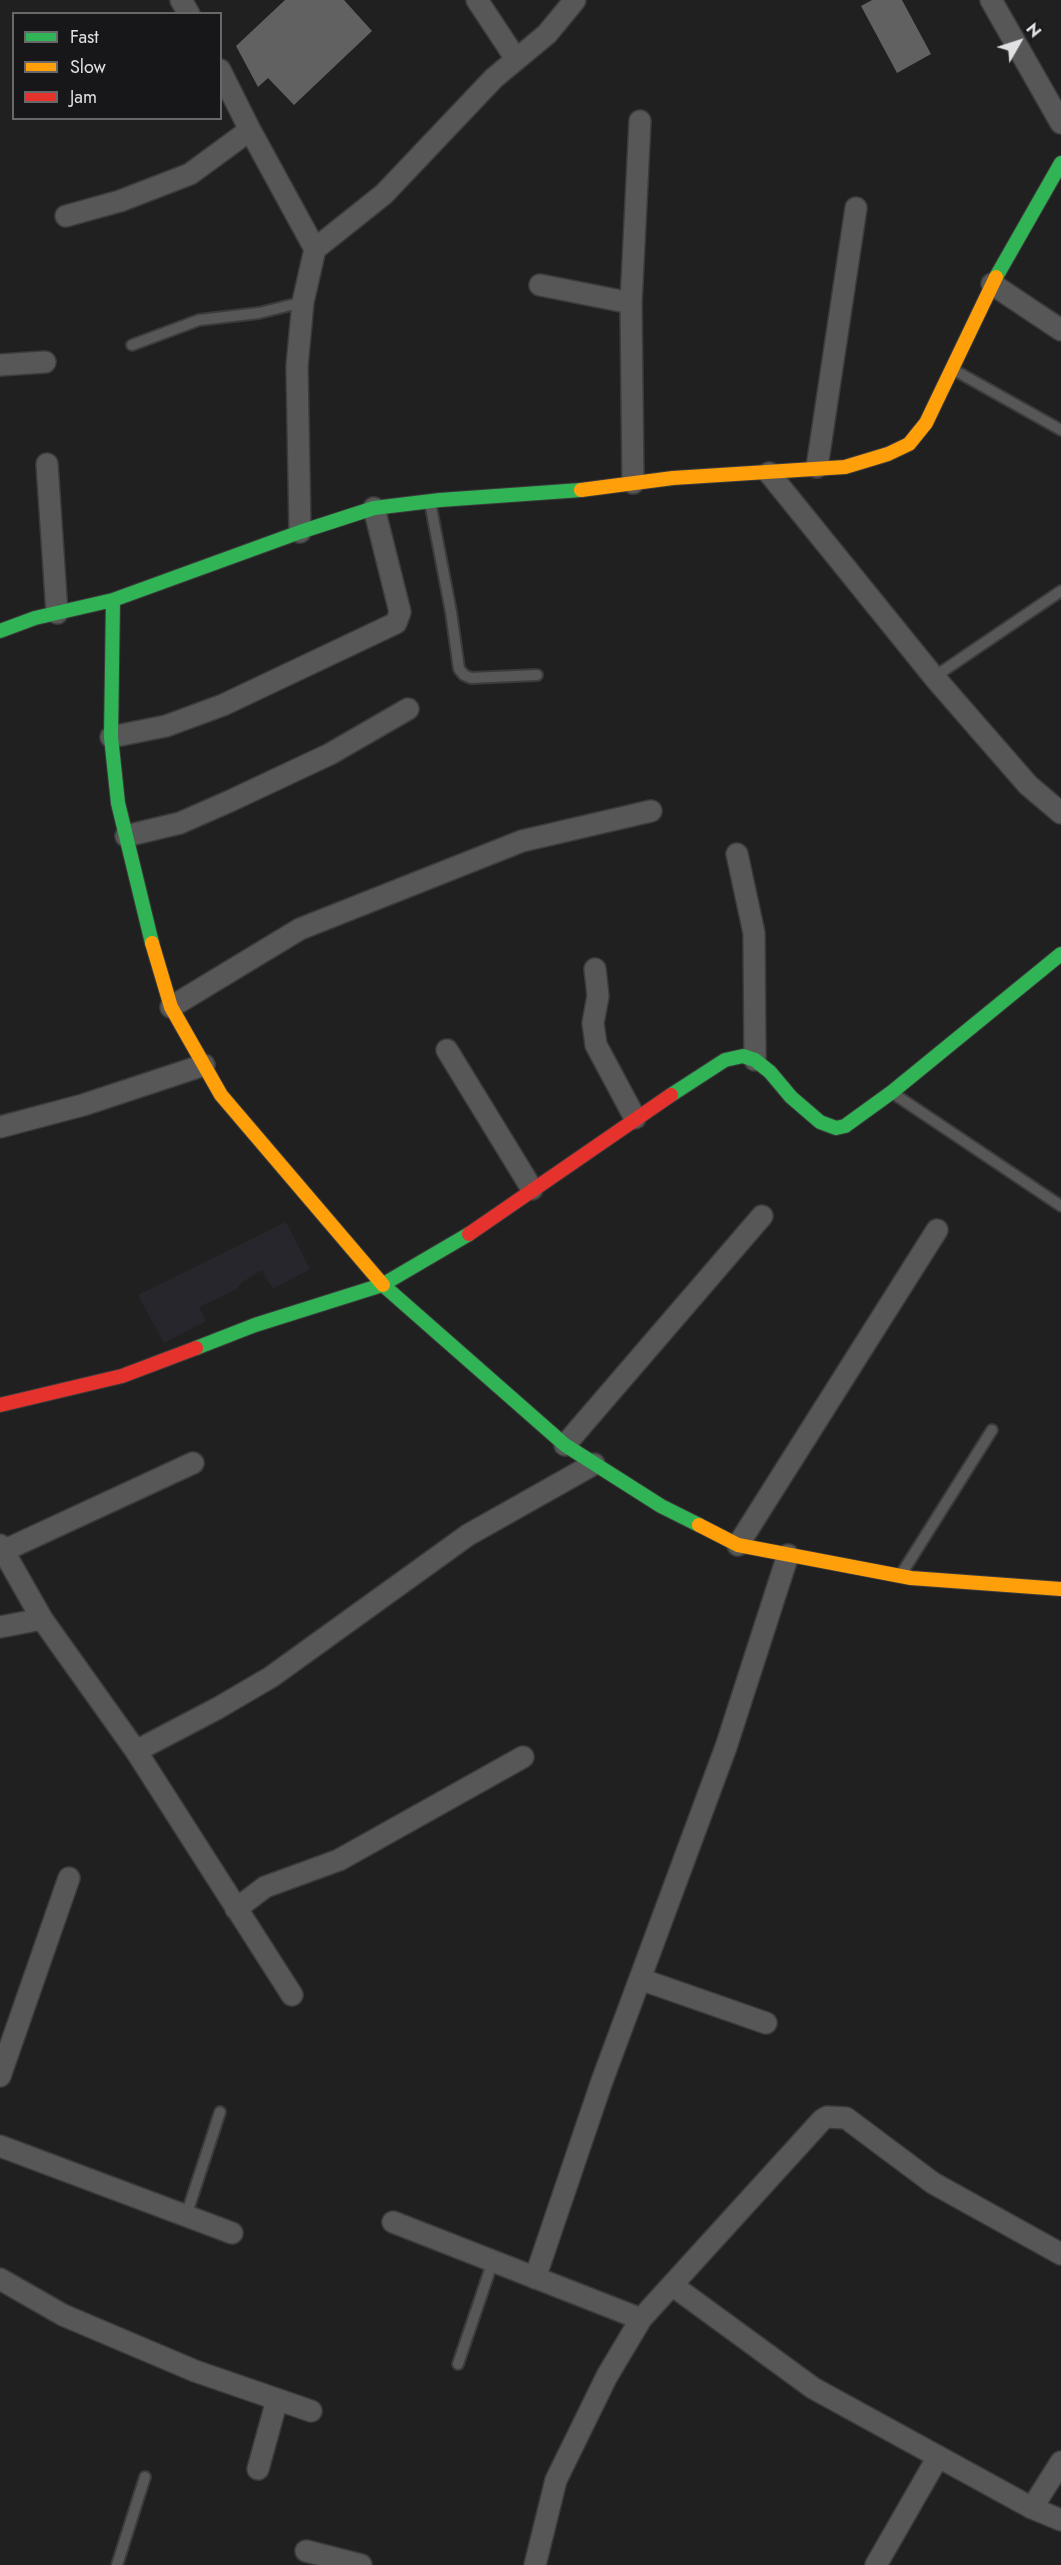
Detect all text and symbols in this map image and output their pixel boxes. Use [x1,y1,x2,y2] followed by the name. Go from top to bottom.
[12,12,222,120] legend
[989,12,1049,72] north arrow
[1020,18,1046,43] text: N
[70,24,99,50] text: Fast
[70,54,106,80] text: Slow
[70,84,97,110] text: Jam

